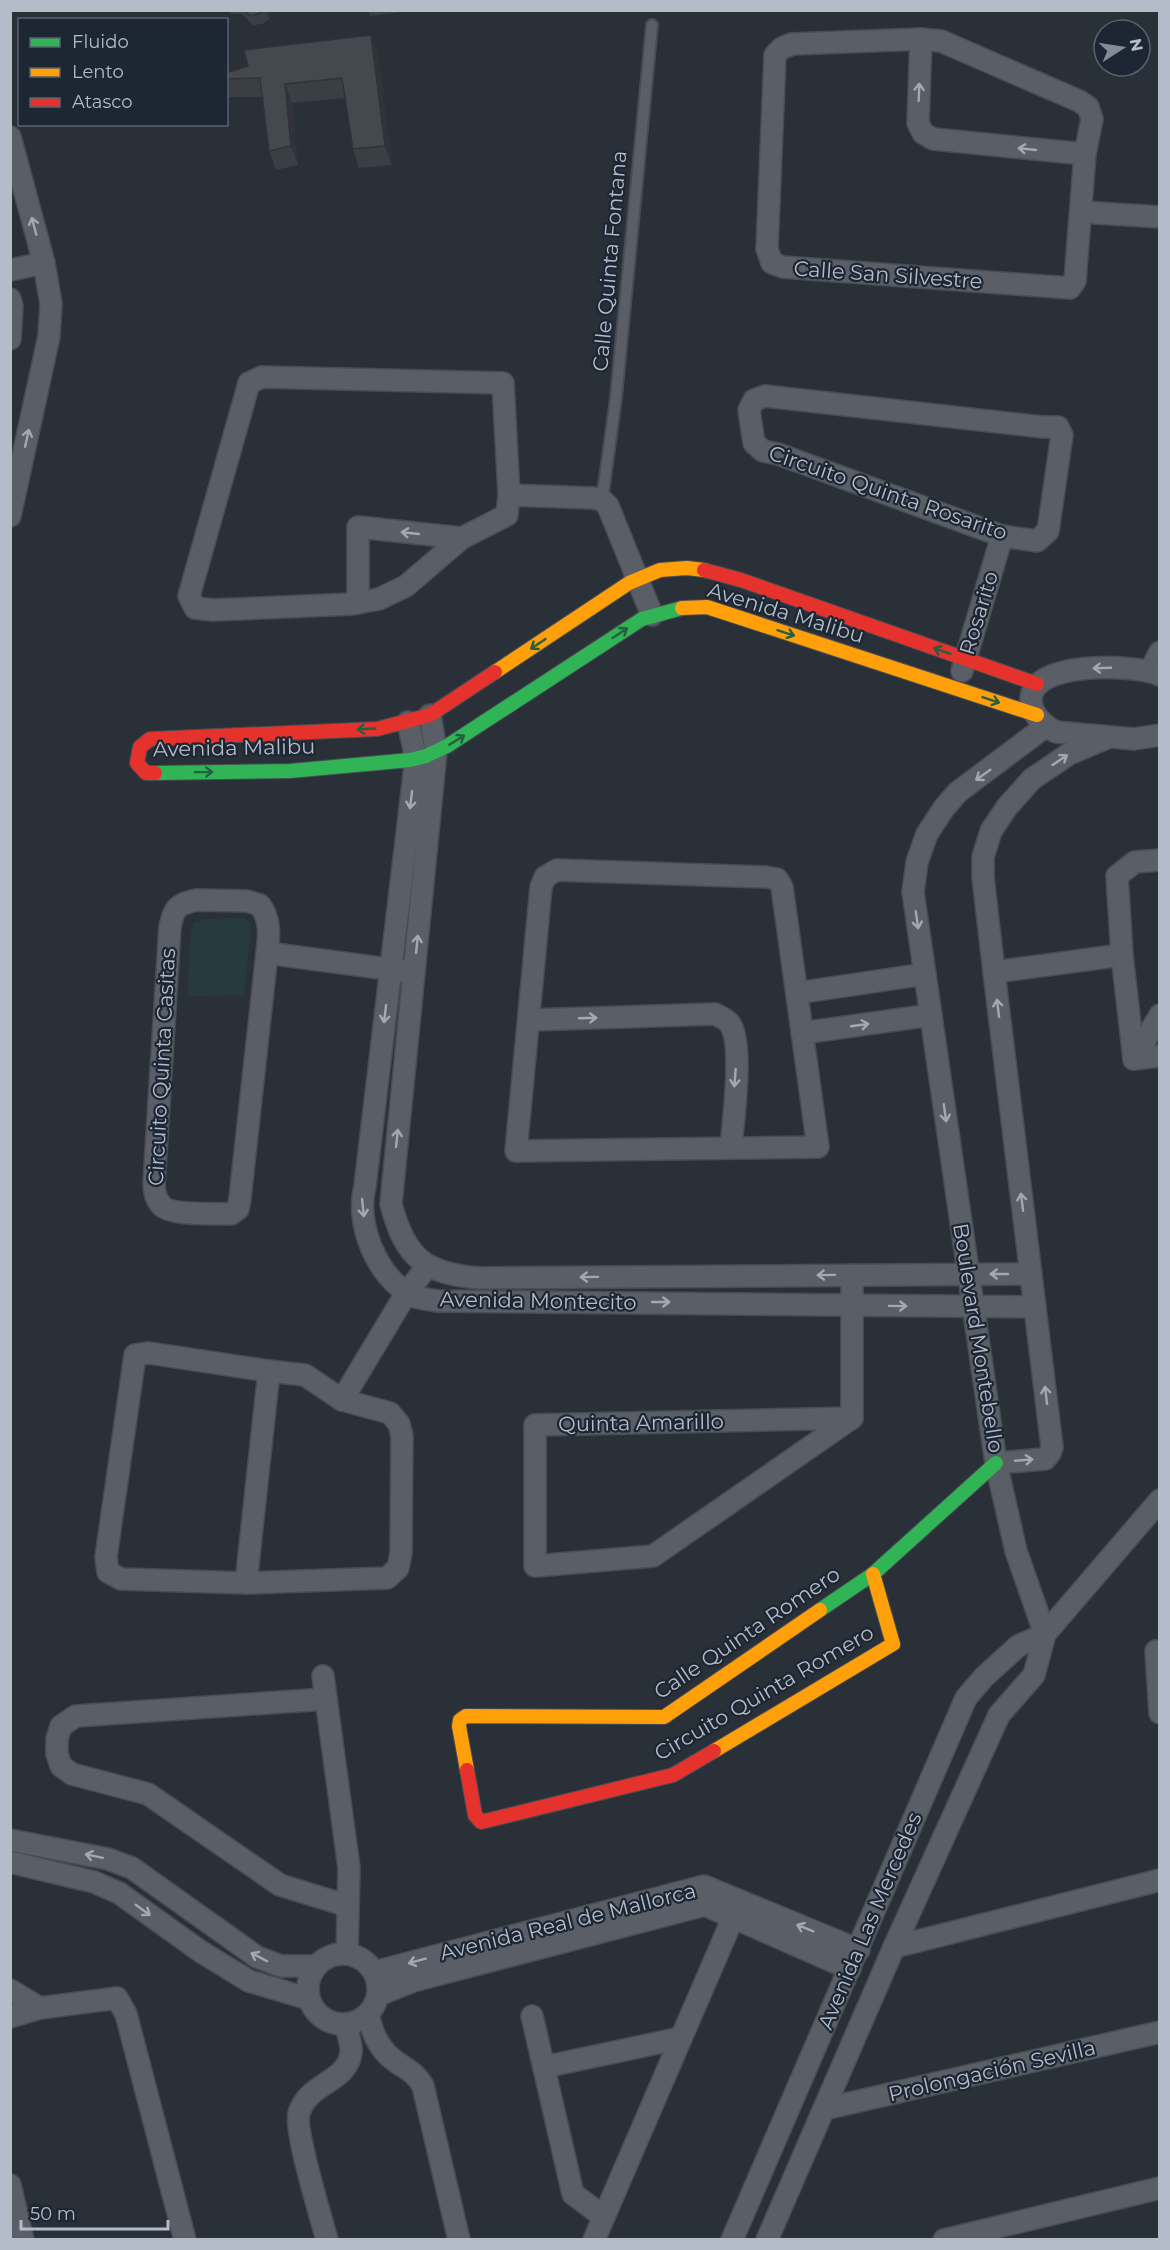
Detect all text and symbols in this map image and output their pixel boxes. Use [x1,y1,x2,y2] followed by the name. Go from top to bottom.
[18,18,228,126] legend
[1092,18,1152,78] north arrow
[72,31,129,53] text: Fluido
[1126,37,1147,53] text: N
[72,61,124,83] text: Lento
[913,83,925,103] one-way arrow
[72,91,132,113] text: Atasco
[1017,143,1037,154] one-way arrow
[587,150,632,372] street label: Calle Quinta Fontana
[28,217,39,236] one-way arrow
[793,255,983,294] street label: Calle San Silvestre
[22,429,34,448] one-way arrow
[766,440,1011,545] street label: Circuito Quinta Rosarito
[401,527,421,538] one-way arrow
[954,568,1003,658] street label: Rosarito
[705,577,867,648] street label: Avenida Malibu
[612,627,629,640] one-way arrow
[776,629,795,640] one-way arrow
[530,638,546,650] one-way arrow
[933,645,952,656] one-way arrow
[1092,662,1112,674] one-way arrow
[981,696,1000,707] one-way arrow
[356,724,376,735] one-way arrow
[448,733,465,745] one-way arrow
[153,734,315,761] street label: Avenida Malibu
[1052,754,1068,766] one-way arrow
[194,766,214,778] one-way arrow
[975,769,992,781] one-way arrow
[405,790,416,809] one-way arrow
[912,910,923,930] one-way arrow
[412,934,423,954] one-way arrow
[143,947,180,1186] street label: Circuito Quinta Casitas
[992,999,1003,1019] one-way arrow
[379,1004,390,1024] one-way arrow
[577,1013,597,1024] one-way arrow
[850,1019,870,1030] one-way arrow
[730,1068,741,1088] one-way arrow
[940,1103,951,1123] one-way arrow
[392,1128,403,1148] one-way arrow
[1016,1193,1027,1212] one-way arrow
[358,1197,369,1217] one-way arrow
[948,1221,1009,1455] street label: Boulevard Montebello
[990,1268,1010,1280] one-way arrow
[816,1269,836,1281] one-way arrow
[579,1271,599,1283] one-way arrow
[439,1286,637,1315] street label: Avenida Montecito
[651,1296,671,1308] one-way arrow
[888,1300,908,1311] one-way arrow
[1040,1386,1051,1406] one-way arrow
[558,1409,724,1436] street label: Quinta Amarillo
[1014,1455,1034,1466] one-way arrow
[649,1561,844,1704] street label: Calle Quinta Romero
[650,1619,878,1766] street label: Circuito Quinta Romero
[812,1809,927,2033] street label: Avenida Las Mercedes
[85,1850,104,1862] one-way arrow
[437,1878,699,1965] street label: Avenida Real de Mallorca
[134,1904,150,1916] one-way arrow
[796,1922,814,1933] one-way arrow
[251,1950,269,1962] one-way arrow
[408,1956,427,1967] one-way arrow
[886,2034,1098,2107] street label: Prolongación Sevilla
[21,2193,168,2231] scale bar
[30,2203,76,2225] text: 50 m

